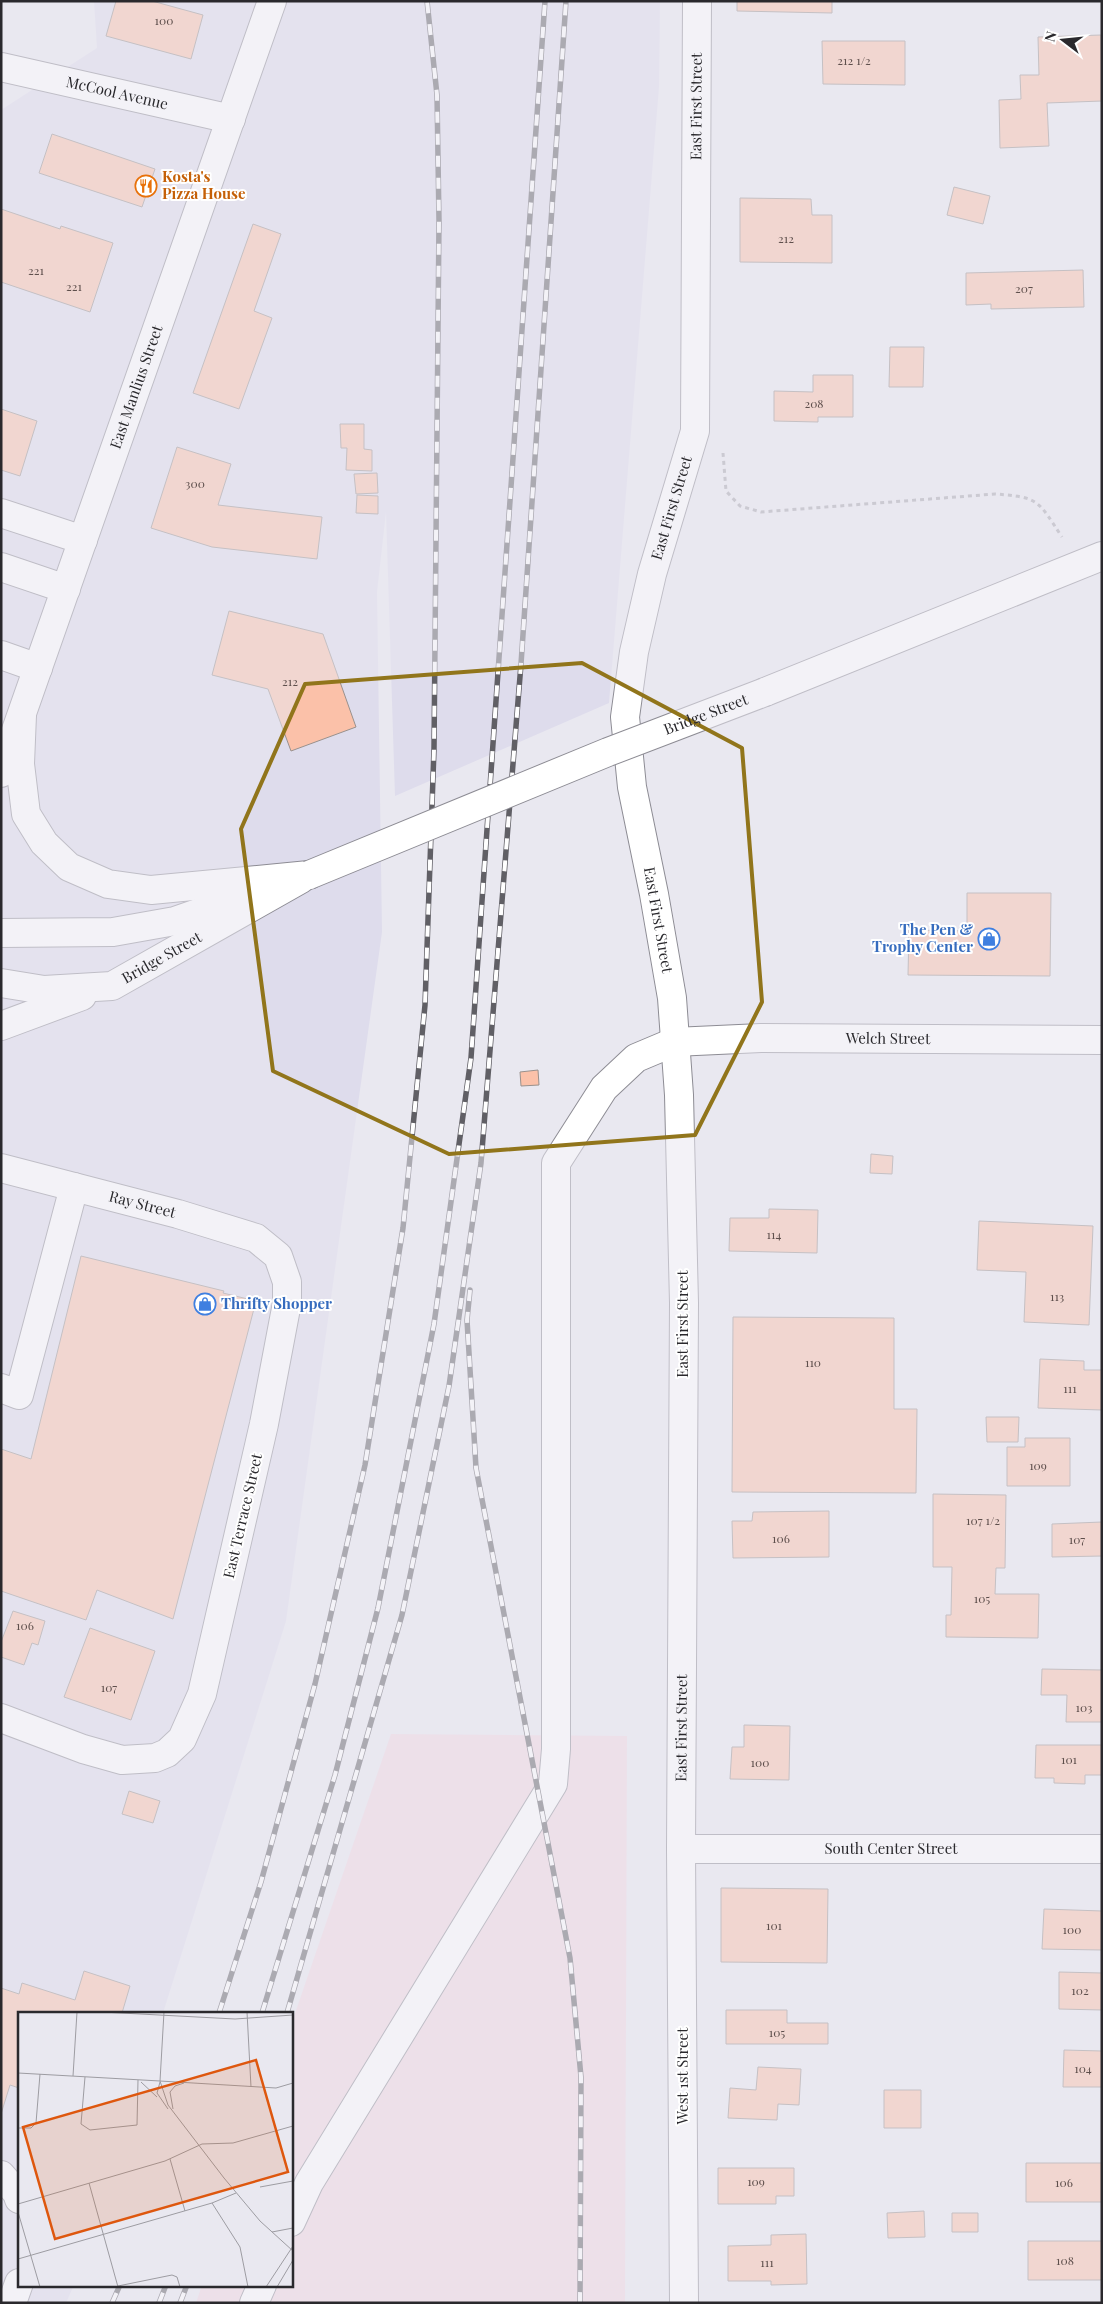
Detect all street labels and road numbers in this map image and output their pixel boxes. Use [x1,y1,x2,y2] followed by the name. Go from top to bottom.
[685,52,706,160] street label: East First Street
[64,71,170,113] street label: McCool Avenue
[105,322,167,451] street label: East Manlius Street
[646,453,696,562] street label: East First Street
[661,688,751,739] street label: Bridge Street
[640,865,678,975] street label: East First Street
[118,926,205,987] street label: Bridge Street
[845,1027,931,1048] street label: Welch Street
[107,1185,179,1222] street label: Ray Street
[672,1270,692,1378] street label: East First Street
[218,1451,266,1580] street label: East Terrace Street
[670,1673,691,1782] street label: East First Street
[824,1838,958,1858] street label: South Center Street
[672,2027,692,2125] street label: West 1st Street

